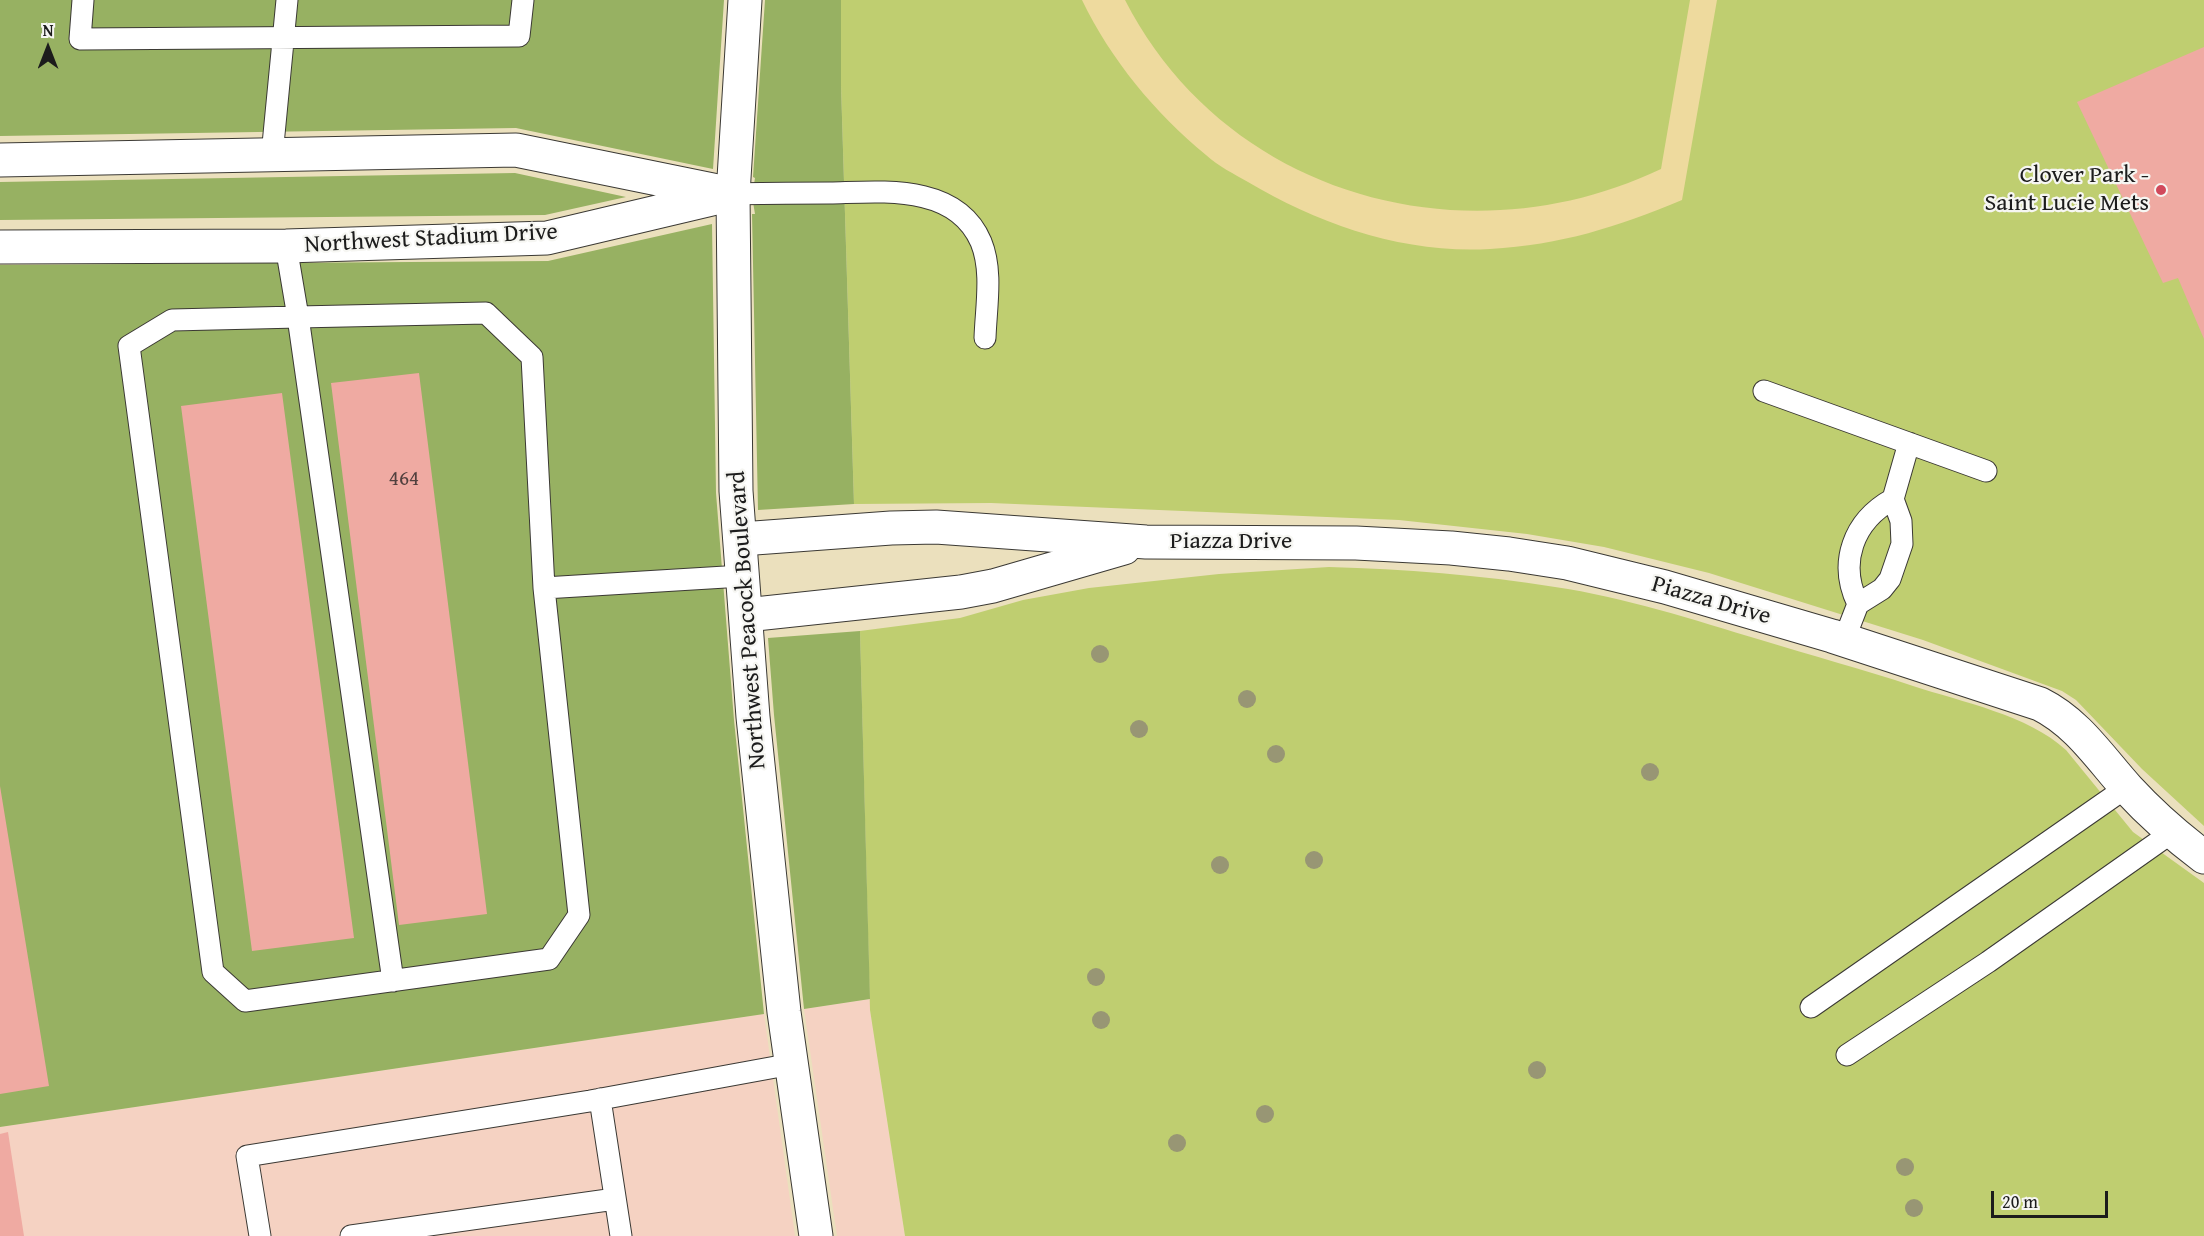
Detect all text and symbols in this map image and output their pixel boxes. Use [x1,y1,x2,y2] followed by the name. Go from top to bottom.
[18,18,78,78] north arrow
[43,18,53,42] text: N
[1984,162,2149,218] place label: Clover Park - Saint Lucie Mets
[2154,183,2168,197] marker: Clover Park - Saint Lucie Mets
[304,218,558,260] street label: Northwest Stadium Drive
[389,467,419,493] house number: 464
[723,470,773,770] street label: Northwest Peacock Boulevard
[1170,528,1292,556] street label: Piazza Drive
[1648,570,1774,632] street label: Piazza Drive
[1994,1179,2111,1217] scale bar
[2002,1188,2038,1215] text: 20 m

